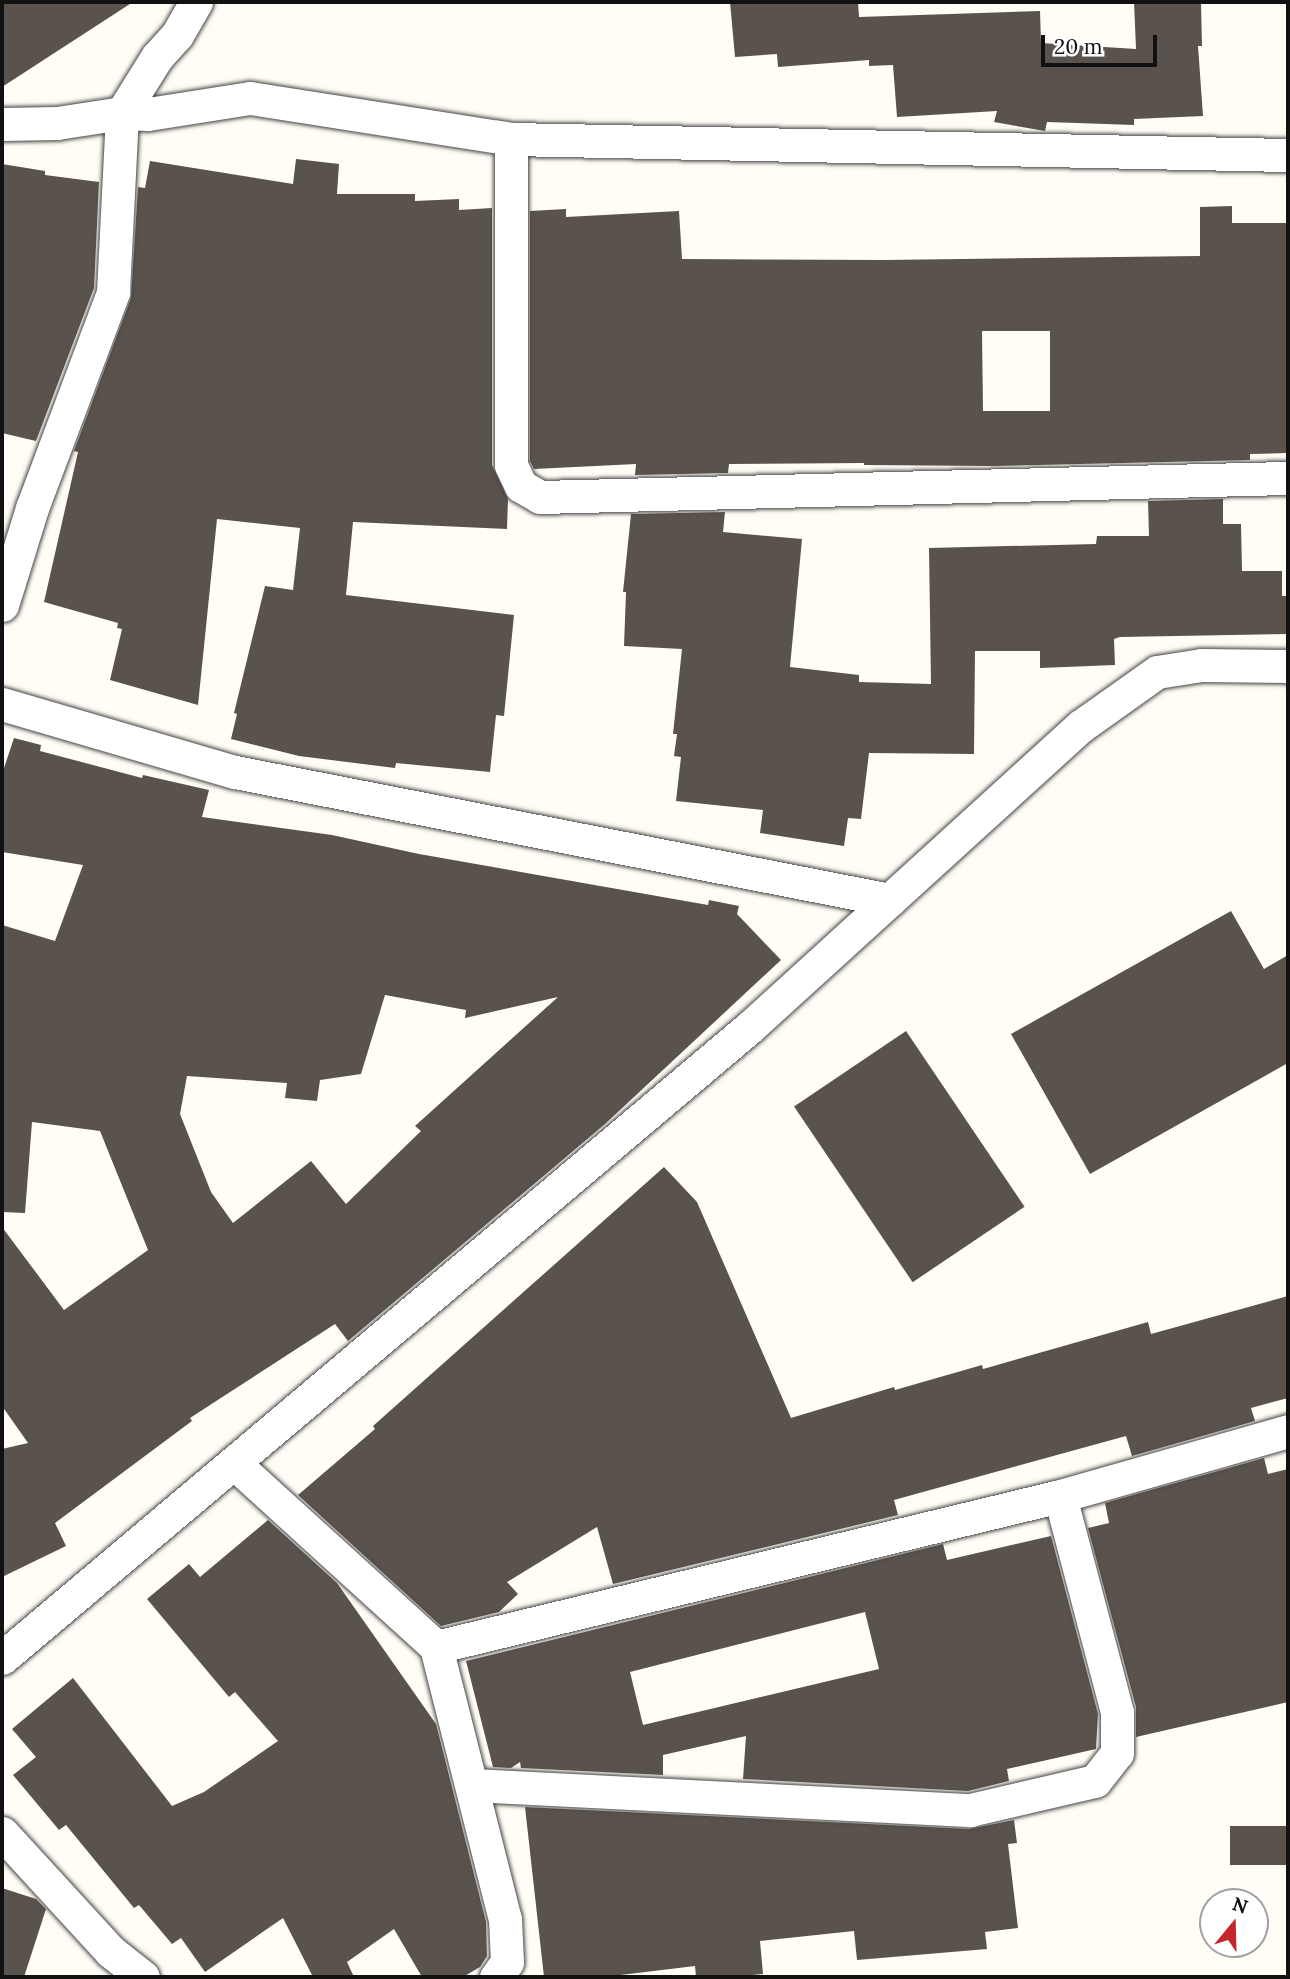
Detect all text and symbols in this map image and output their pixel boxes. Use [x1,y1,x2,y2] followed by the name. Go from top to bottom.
[1045,21,1160,65] scale bar
[1054,33,1103,60] text: 20 m
[1199,1888,1269,1958] north arrow
[1229,1891,1251,1919] text: N

